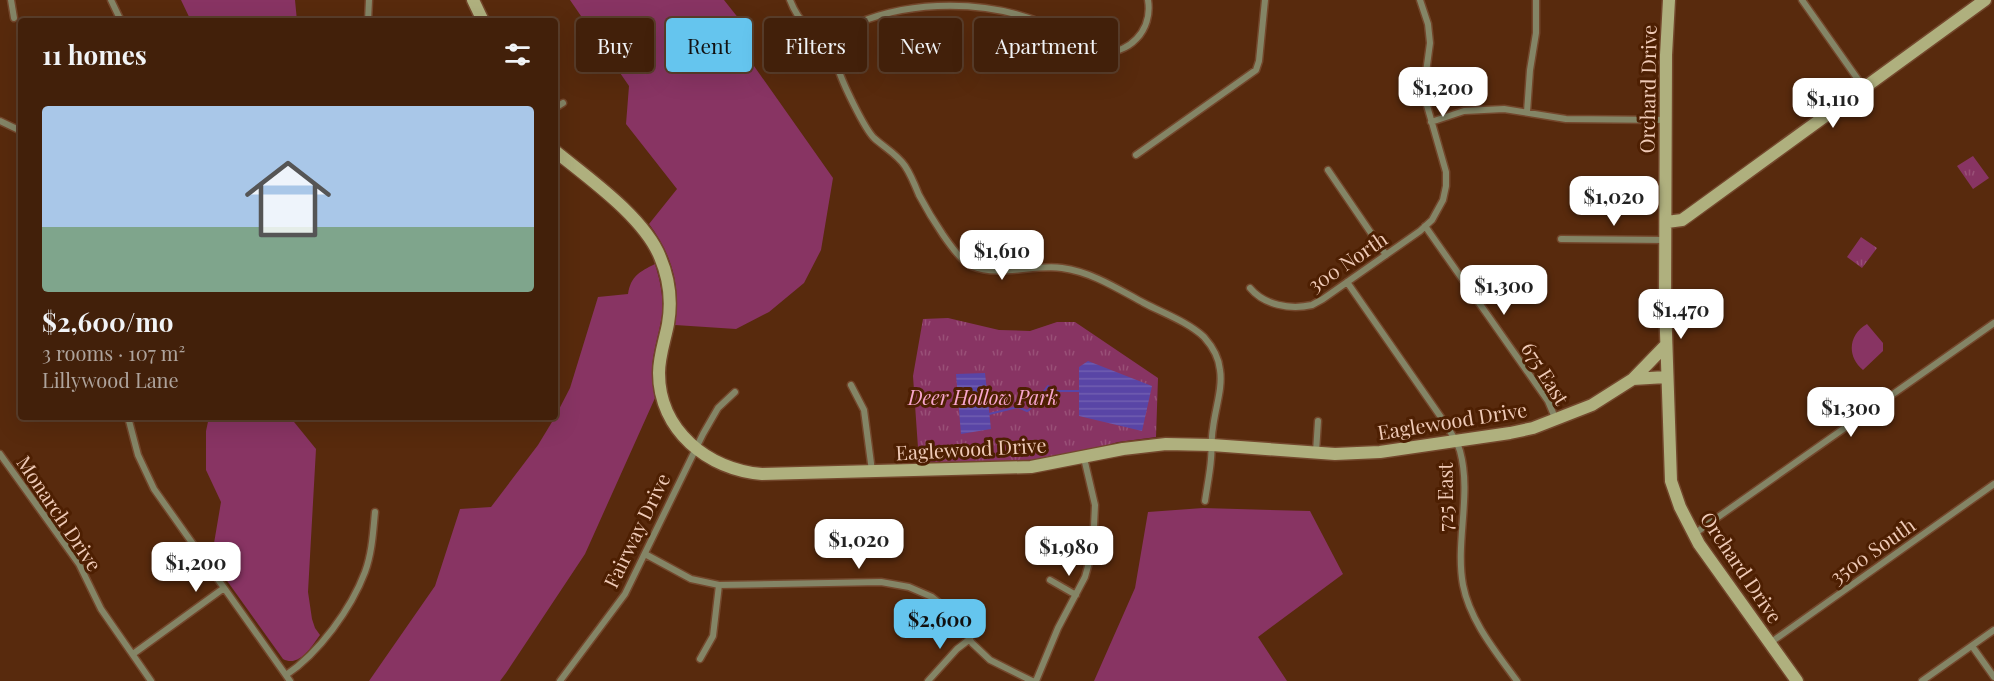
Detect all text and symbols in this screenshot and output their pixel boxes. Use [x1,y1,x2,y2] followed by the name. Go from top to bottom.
[576,18,654,72] chip: Buy
[666,18,752,72] chip: Rent
[764,18,867,72] chip: Filters
[879,18,962,72] chip: New
[974,18,1118,72] chip: Apartment
[1632,24,1662,154] street label: Orchard Drive
[42,37,147,72] text: 11 homes
[501,38,534,71] icon: filters
[1394,67,1492,118] pin: $1,200
[1413,73,1473,100] text: $1,200
[1784,78,1882,129] pin: $1,110
[1807,84,1859,111] text: $1,110
[234,145,342,253] icon: home
[1565,176,1663,227] pin: $1,020
[1584,182,1644,209] text: $1,020
[1302,224,1392,297] street label: 300 North
[953,230,1051,281] pin: $1,610
[974,236,1030,263] text: $1,610
[1455,265,1553,316] pin: $1,300
[1474,271,1534,298] text: $1,300
[1632,289,1730,340] pin: $1,470
[1653,295,1709,322] text: $1,470
[42,304,173,339] text: $2,600/mo
[1516,336,1576,410] street label: 675 East
[42,339,185,366] text: 3 rooms · 107 m²
[42,366,179,393] text: Lillywood Lane
[907,383,1058,410] park label: Deer Hollow Park
[1802,387,1900,438] pin: $1,300
[1821,393,1881,420] text: $1,300
[1375,395,1529,445] street label: Eaglewood Drive
[895,431,1047,465] street label: Eaglewood Drive
[11,450,109,576] street label: Monarch Drive
[1431,462,1458,531] street label: 725 East
[597,468,675,592] street label: Fairway Drive
[1695,506,1789,628] street label: Orchard Drive
[1824,511,1920,589] street label: 3500 South
[810,519,908,570] pin: $1,020
[829,525,889,552] text: $1,020
[1020,526,1118,577] pin: $1,980
[1039,532,1099,559] text: $1,980
[147,542,245,593] pin: $1,200
[166,548,226,575] text: $1,200
[891,599,989,650] pin: $2,600
[908,605,972,632] text: $2,600

